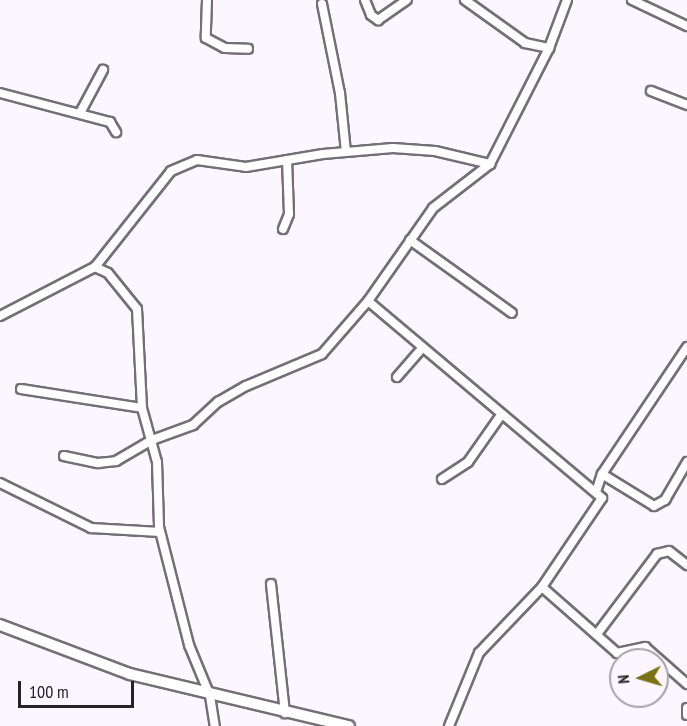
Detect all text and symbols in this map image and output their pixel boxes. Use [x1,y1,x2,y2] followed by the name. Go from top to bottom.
[609,648,669,708] north arrow
[21,669,136,707] scale bar
[613,674,633,685] text: N
[29,680,69,703] text: 100 m

